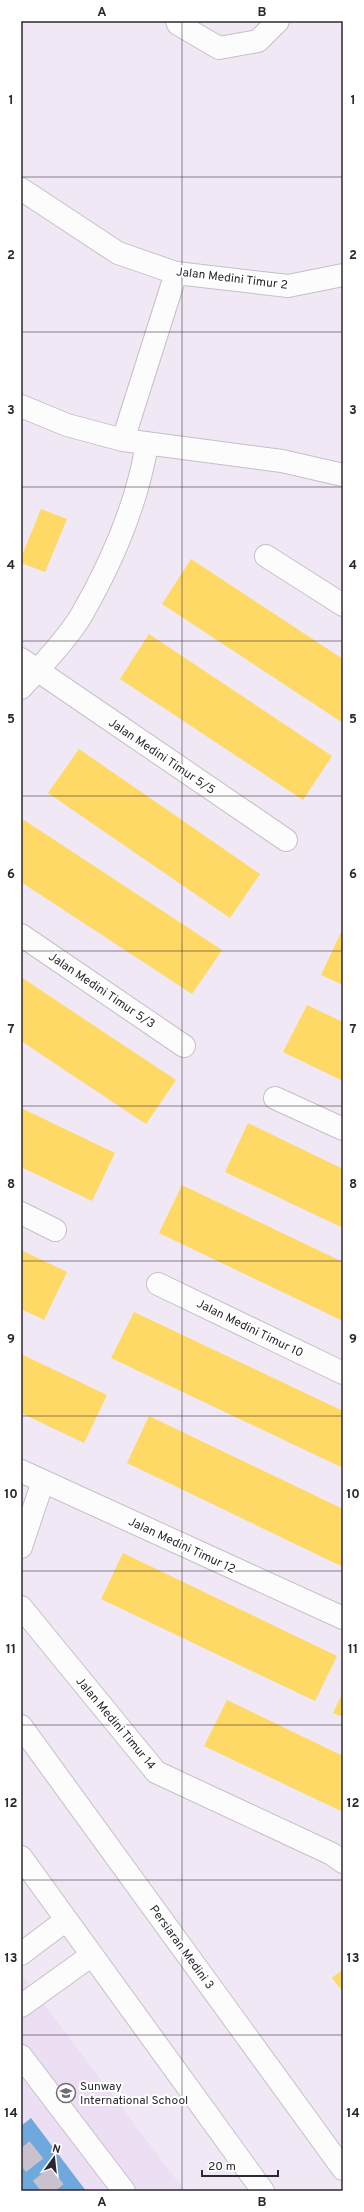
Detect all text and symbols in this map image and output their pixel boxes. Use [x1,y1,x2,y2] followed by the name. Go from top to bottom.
[97,5,107,21] text: A
[258,5,267,21] text: B
[8,93,14,109] text: 1
[350,93,356,109] text: 1
[7,248,15,264] text: 2
[349,248,357,264] text: 2
[175,264,289,294] street label: Jalan Medini Timur 2
[7,403,15,419] text: 3
[349,403,357,419] text: 3
[7,558,15,574] text: 4
[349,558,357,574] text: 4
[7,712,15,728] text: 5
[349,712,357,728] text: 5
[105,715,218,799] street label: Jalan Medini Timur 5/5
[7,867,15,883] text: 6
[349,867,357,883] text: 6
[45,949,158,1033] street label: Jalan Medini Timur 5/3
[8,1022,15,1038] text: 7
[350,1022,357,1038] text: 7
[7,1177,15,1193] text: 8
[349,1177,357,1193] text: 8
[193,1296,306,1362] street label: Jalan Medini Timur 10
[7,1332,15,1348] text: 9
[349,1332,357,1348] text: 9
[4,1487,18,1503] text: 10
[346,1487,360,1503] text: 10
[125,1514,238,1578] street label: Jalan Medini Timur 12
[6,1642,16,1658] text: 11
[348,1642,358,1658] text: 11
[72,1674,159,1773] street label: Jalan Medini Timur 14
[4,1796,18,1812] text: 12
[346,1796,360,1812] text: 12
[145,1902,217,1993] street label: Persiaran Medini 3
[5,1951,18,1967] text: 13
[347,1951,360,1967] text: 13
[80,2079,188,2109] place label: Sunway International School
[55,2082,77,2104] school or university icon: Sunway International School
[4,2106,18,2122] text: 14
[346,2106,360,2122] text: 14
[34,2138,74,2178] north arrow
[51,2142,62,2157] text: N
[202,2152,278,2178] scale bar
[208,2159,236,2175] text: 20 m
[97,2195,107,2211] text: A
[258,2195,267,2211] text: B

